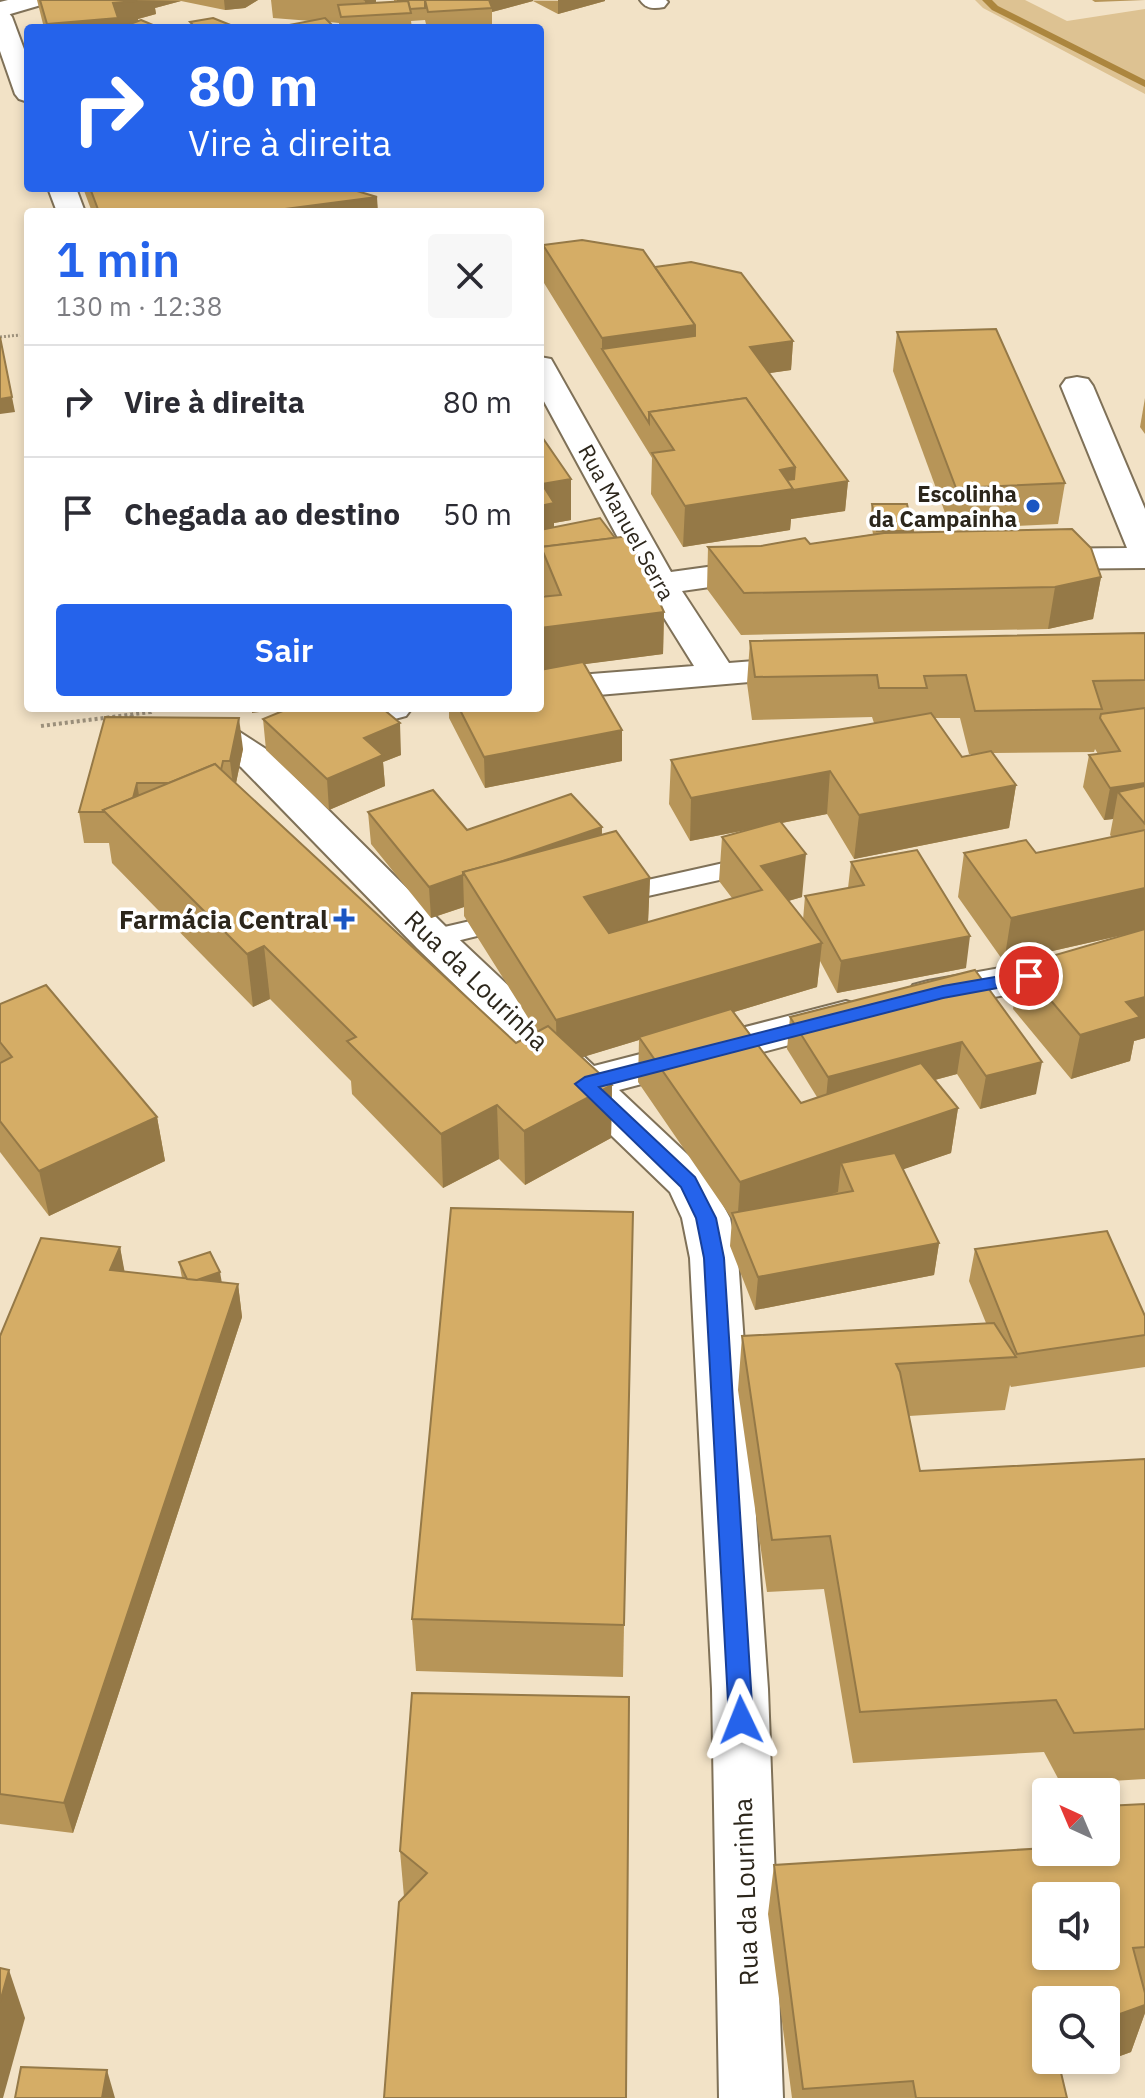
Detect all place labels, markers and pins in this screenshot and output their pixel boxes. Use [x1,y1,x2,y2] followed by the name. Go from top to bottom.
[868,479,1017,533] place label: Escolinha da Campainha
[1024,497,1042,515] marker: Escolinha da Campainha
[119,902,328,936] place label: Farmácia Central
[335,910,353,928] marker: Farmácia Central
[995,942,1063,1010] pin

